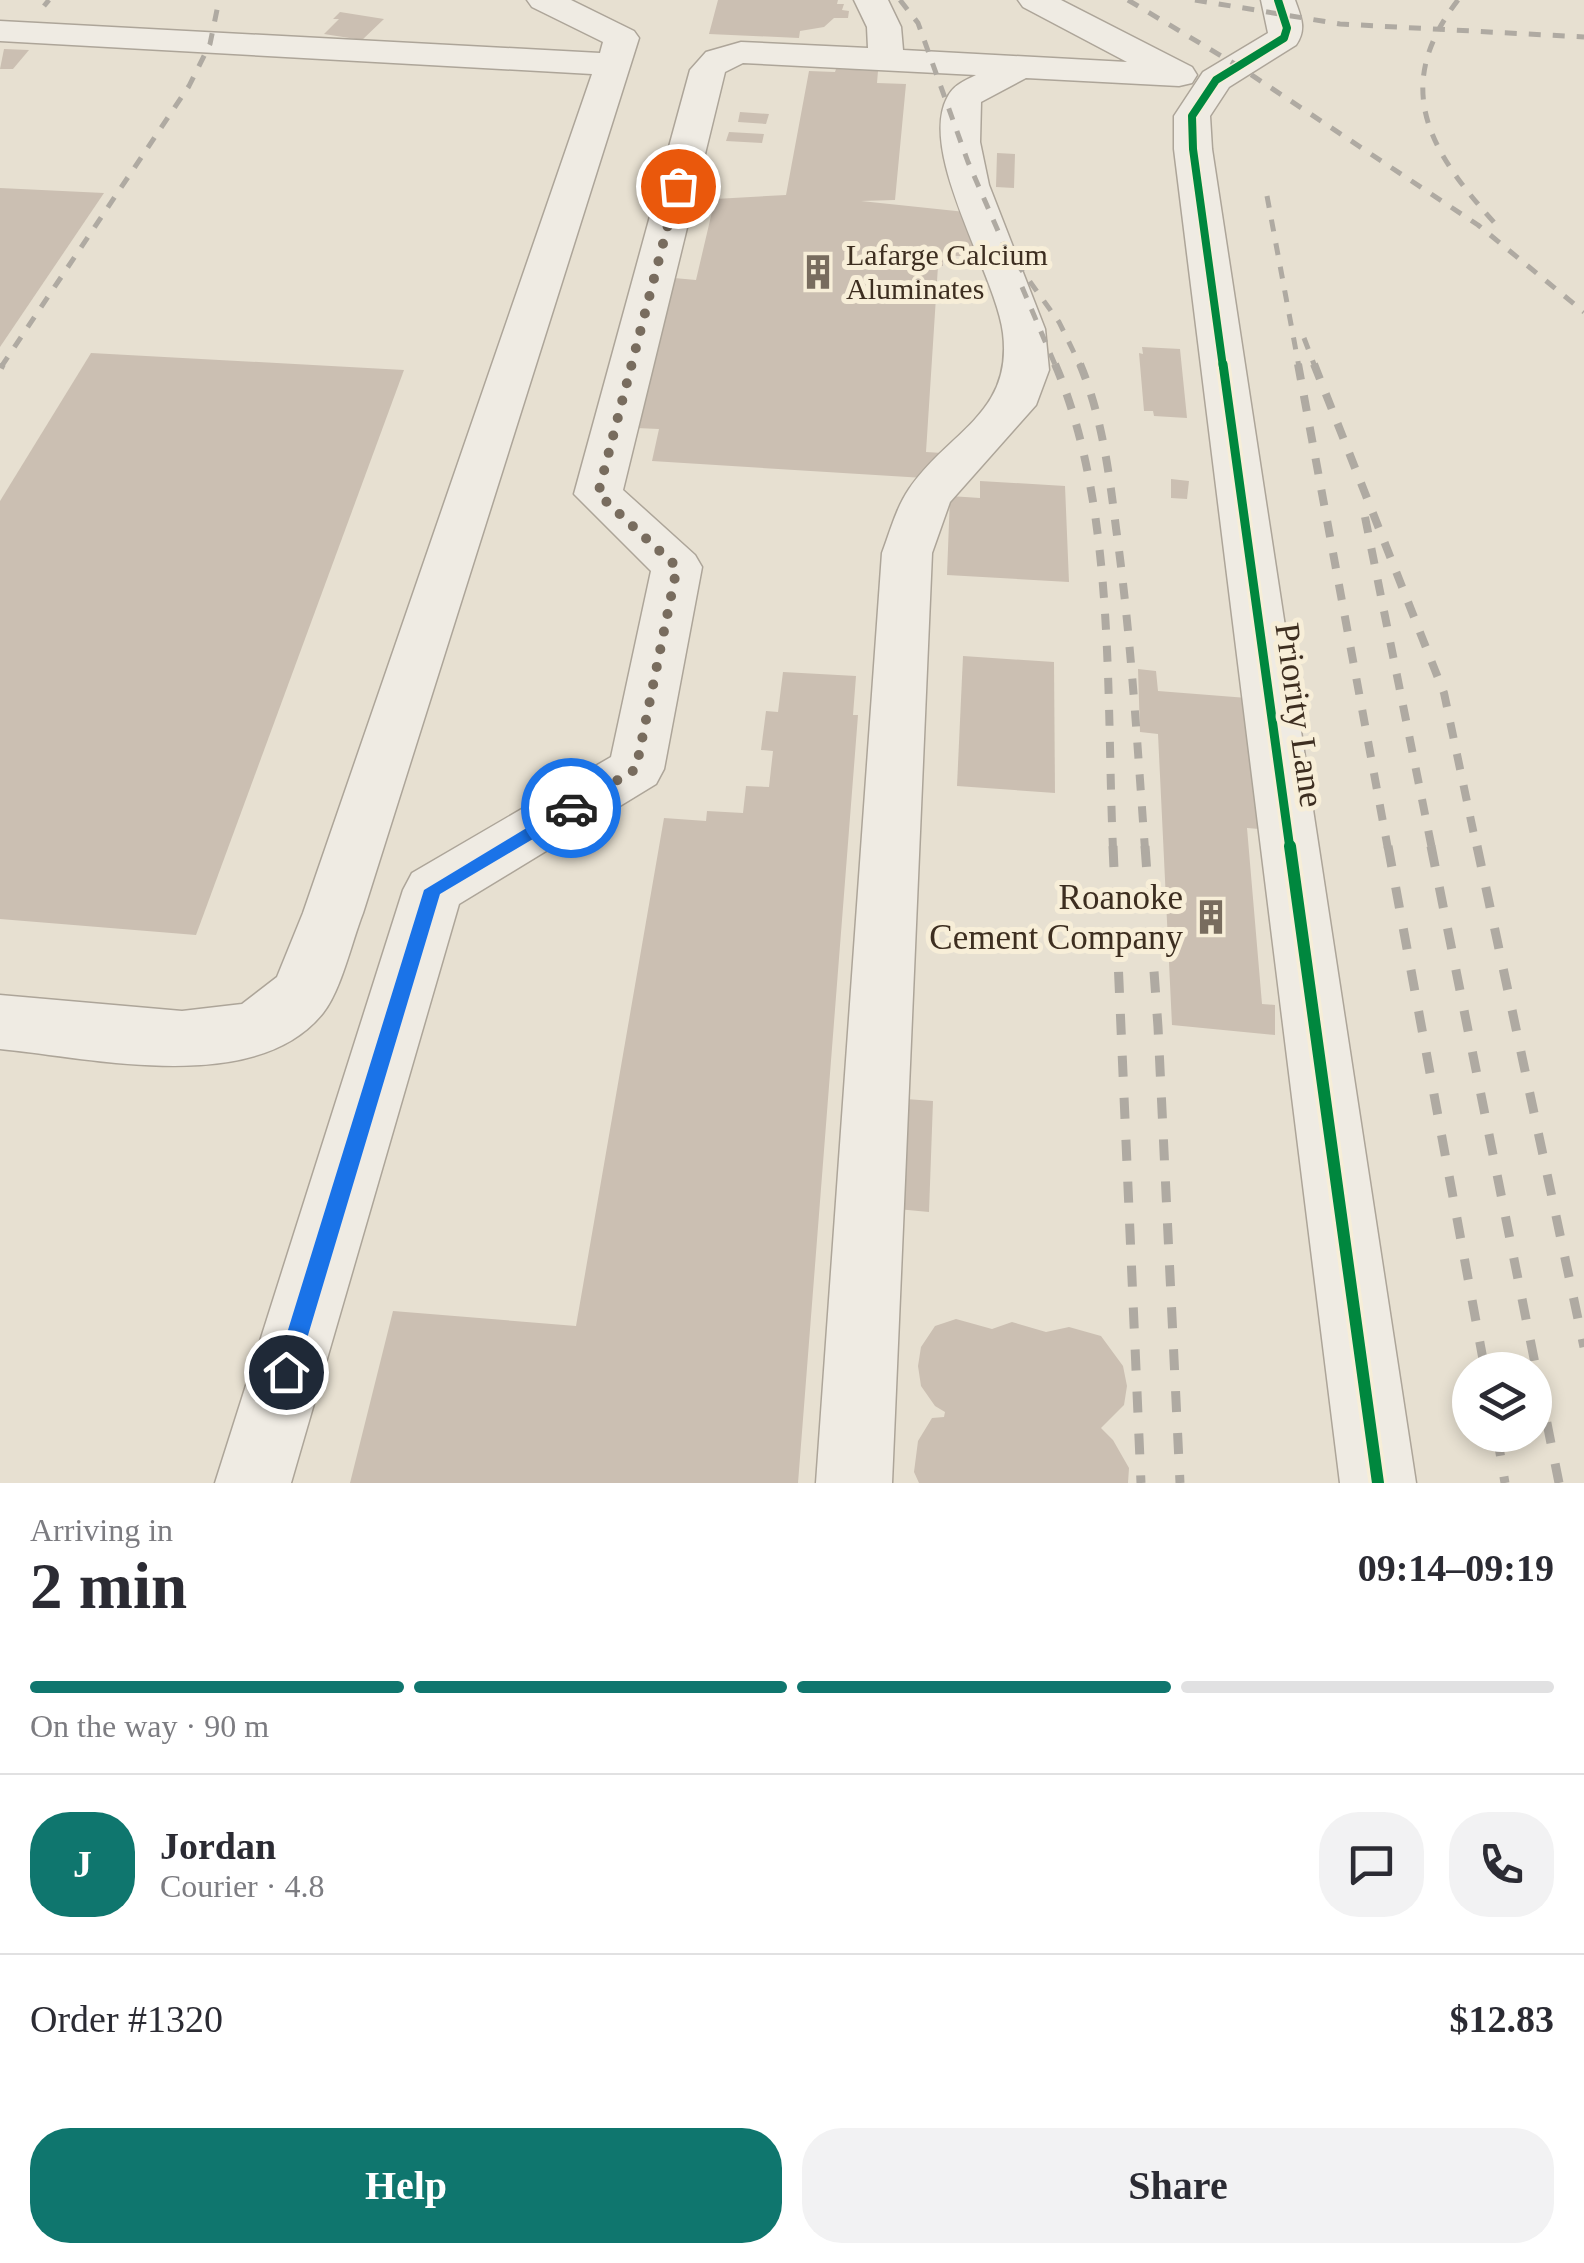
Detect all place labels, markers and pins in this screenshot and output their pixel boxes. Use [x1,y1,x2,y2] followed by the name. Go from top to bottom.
[636,144,721,229] pin
[846,238,1048,305] place label: Lafarge Calcium Aluminates
[799,253,837,291] building icon: Lafarge Calcium Aluminates
[929,878,1183,957] place label: Roanoke Cement Company
[1192,898,1230,936] building icon: Roanoke Cement Company
[244,1330,329,1415] pin

